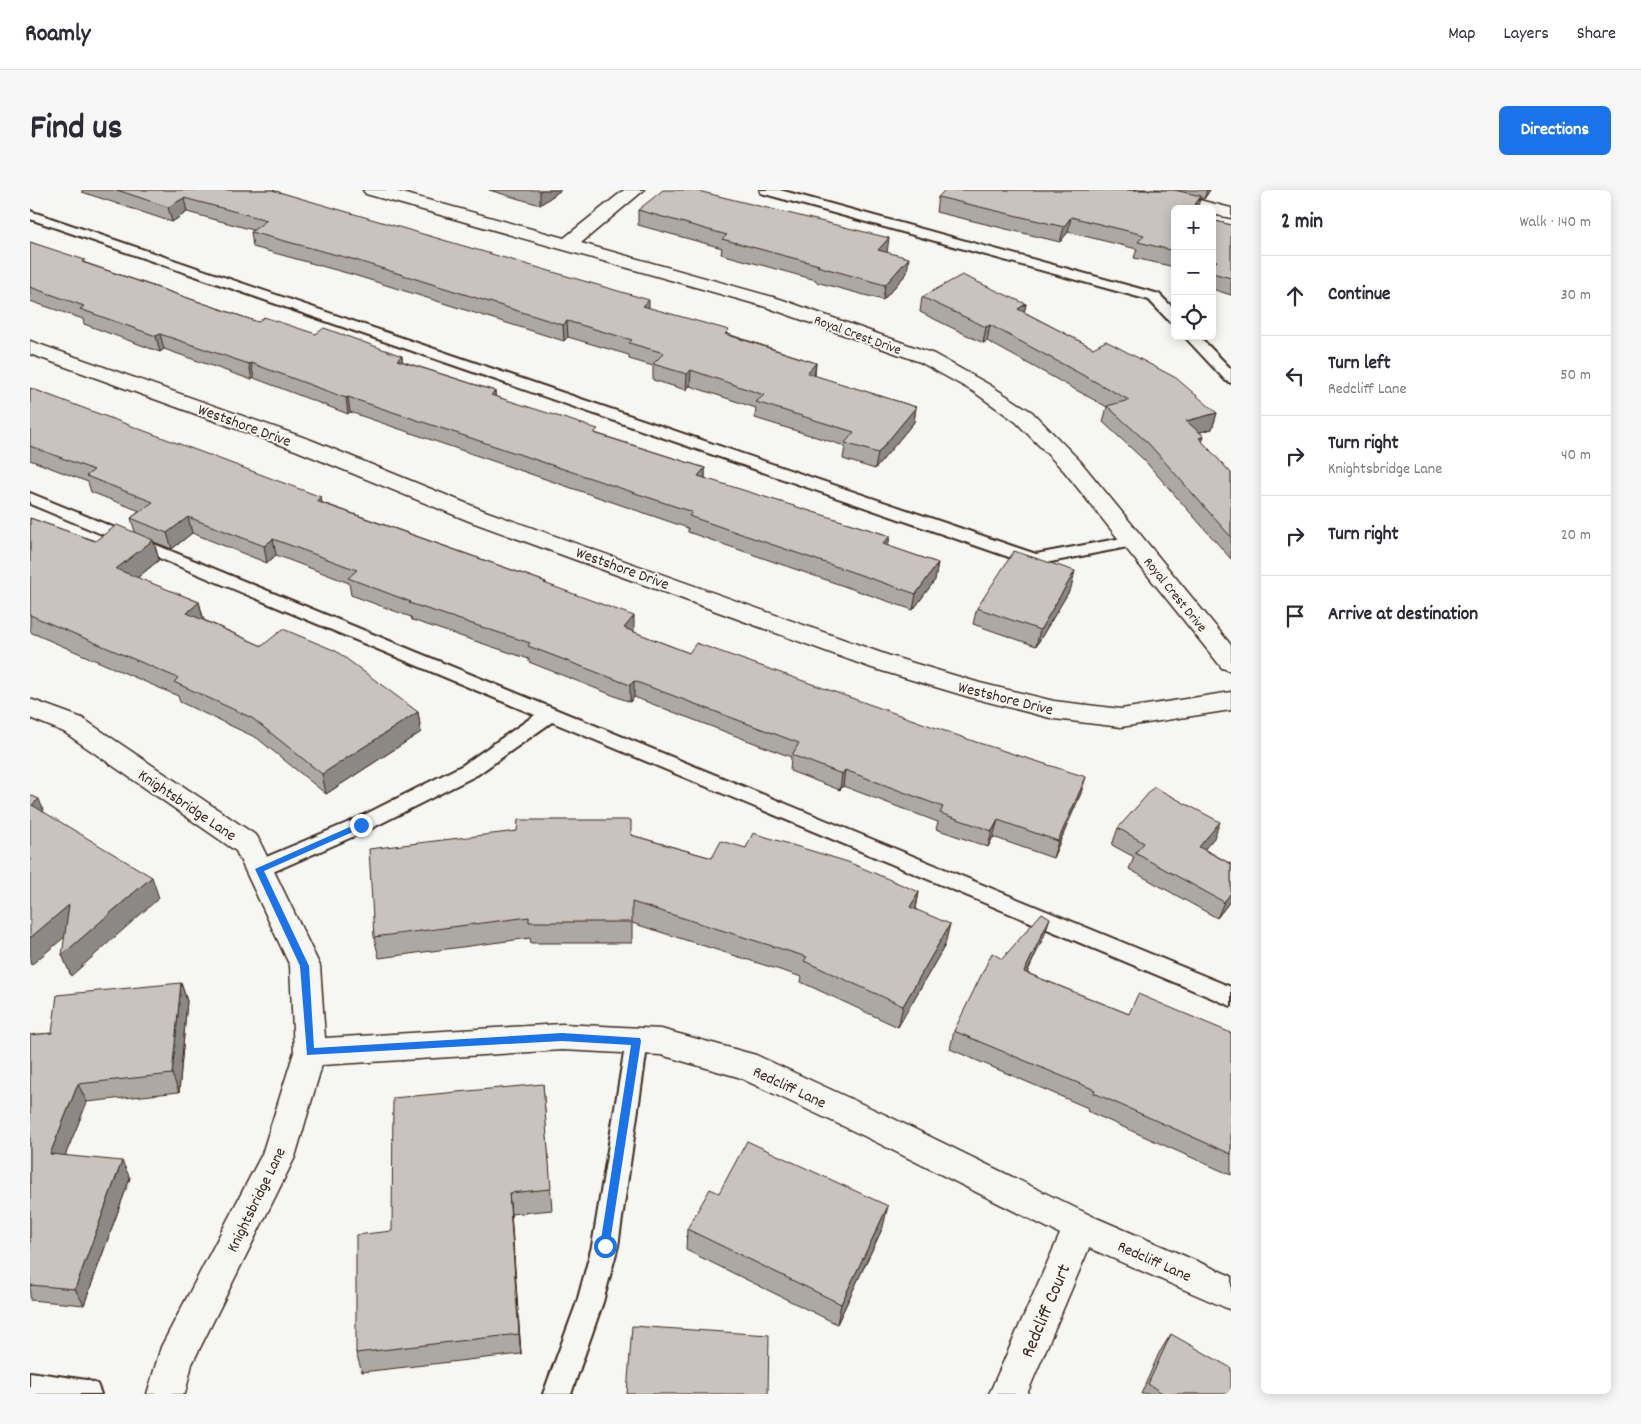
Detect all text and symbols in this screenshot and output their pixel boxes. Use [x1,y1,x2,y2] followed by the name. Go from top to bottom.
[25,18,91,52] text: Roamly
[1448,22,1475,47] text: Map
[1503,22,1549,47] text: Layers
[1577,22,1616,47] text: Share
[30,105,122,155] text: Find us
[1499,106,1611,155] button: Directions
[1171,205,1216,340] map controls
[1171,205,1216,250] button: +
[1281,208,1323,238] text: 2 min
[1519,211,1591,234] text: Walk · 140 m
[1171,250,1216,295] button: −
[1281,282,1309,310] icon: ahead
[1328,282,1390,309] text: Continue
[1561,284,1591,307] text: 30 m
[1171,295,1216,340] button: locate
[811,311,904,361] street label: Royal Crest Drive
[1328,351,1391,378] text: Turn left
[1281,362,1309,390] icon: left
[1560,364,1591,387] text: 50 m
[1328,378,1406,401] text: Redcliff Lane
[194,399,294,454] street label: Westshore Drive
[1328,431,1399,458] text: Turn right
[1281,442,1309,470] icon: right
[1561,444,1591,467] text: 40 m
[1328,458,1442,481] text: Knightsbridge Lane
[1281,522,1309,550] icon: right
[1328,522,1399,549] text: Turn right
[1561,524,1591,547] text: 20 m
[572,542,672,597] street label: Westshore Drive
[1138,553,1211,637] street label: Royal Crest Drive
[1281,602,1309,630] icon: arrive
[1328,602,1478,629] text: Arrive at destination
[955,676,1055,722] street label: Westshore Drive
[133,765,240,848] street label: Knightsbridge Lane
[350,814,373,837] route end
[749,1061,829,1115] street label: Redcliff Lane
[222,1144,293,1256] street label: Knightsbridge Lane
[594,1235,617,1258] route start
[1113,1236,1195,1289] street label: Redcliff Lane
[1015,1260,1079,1362] street label: Redcliff Court

